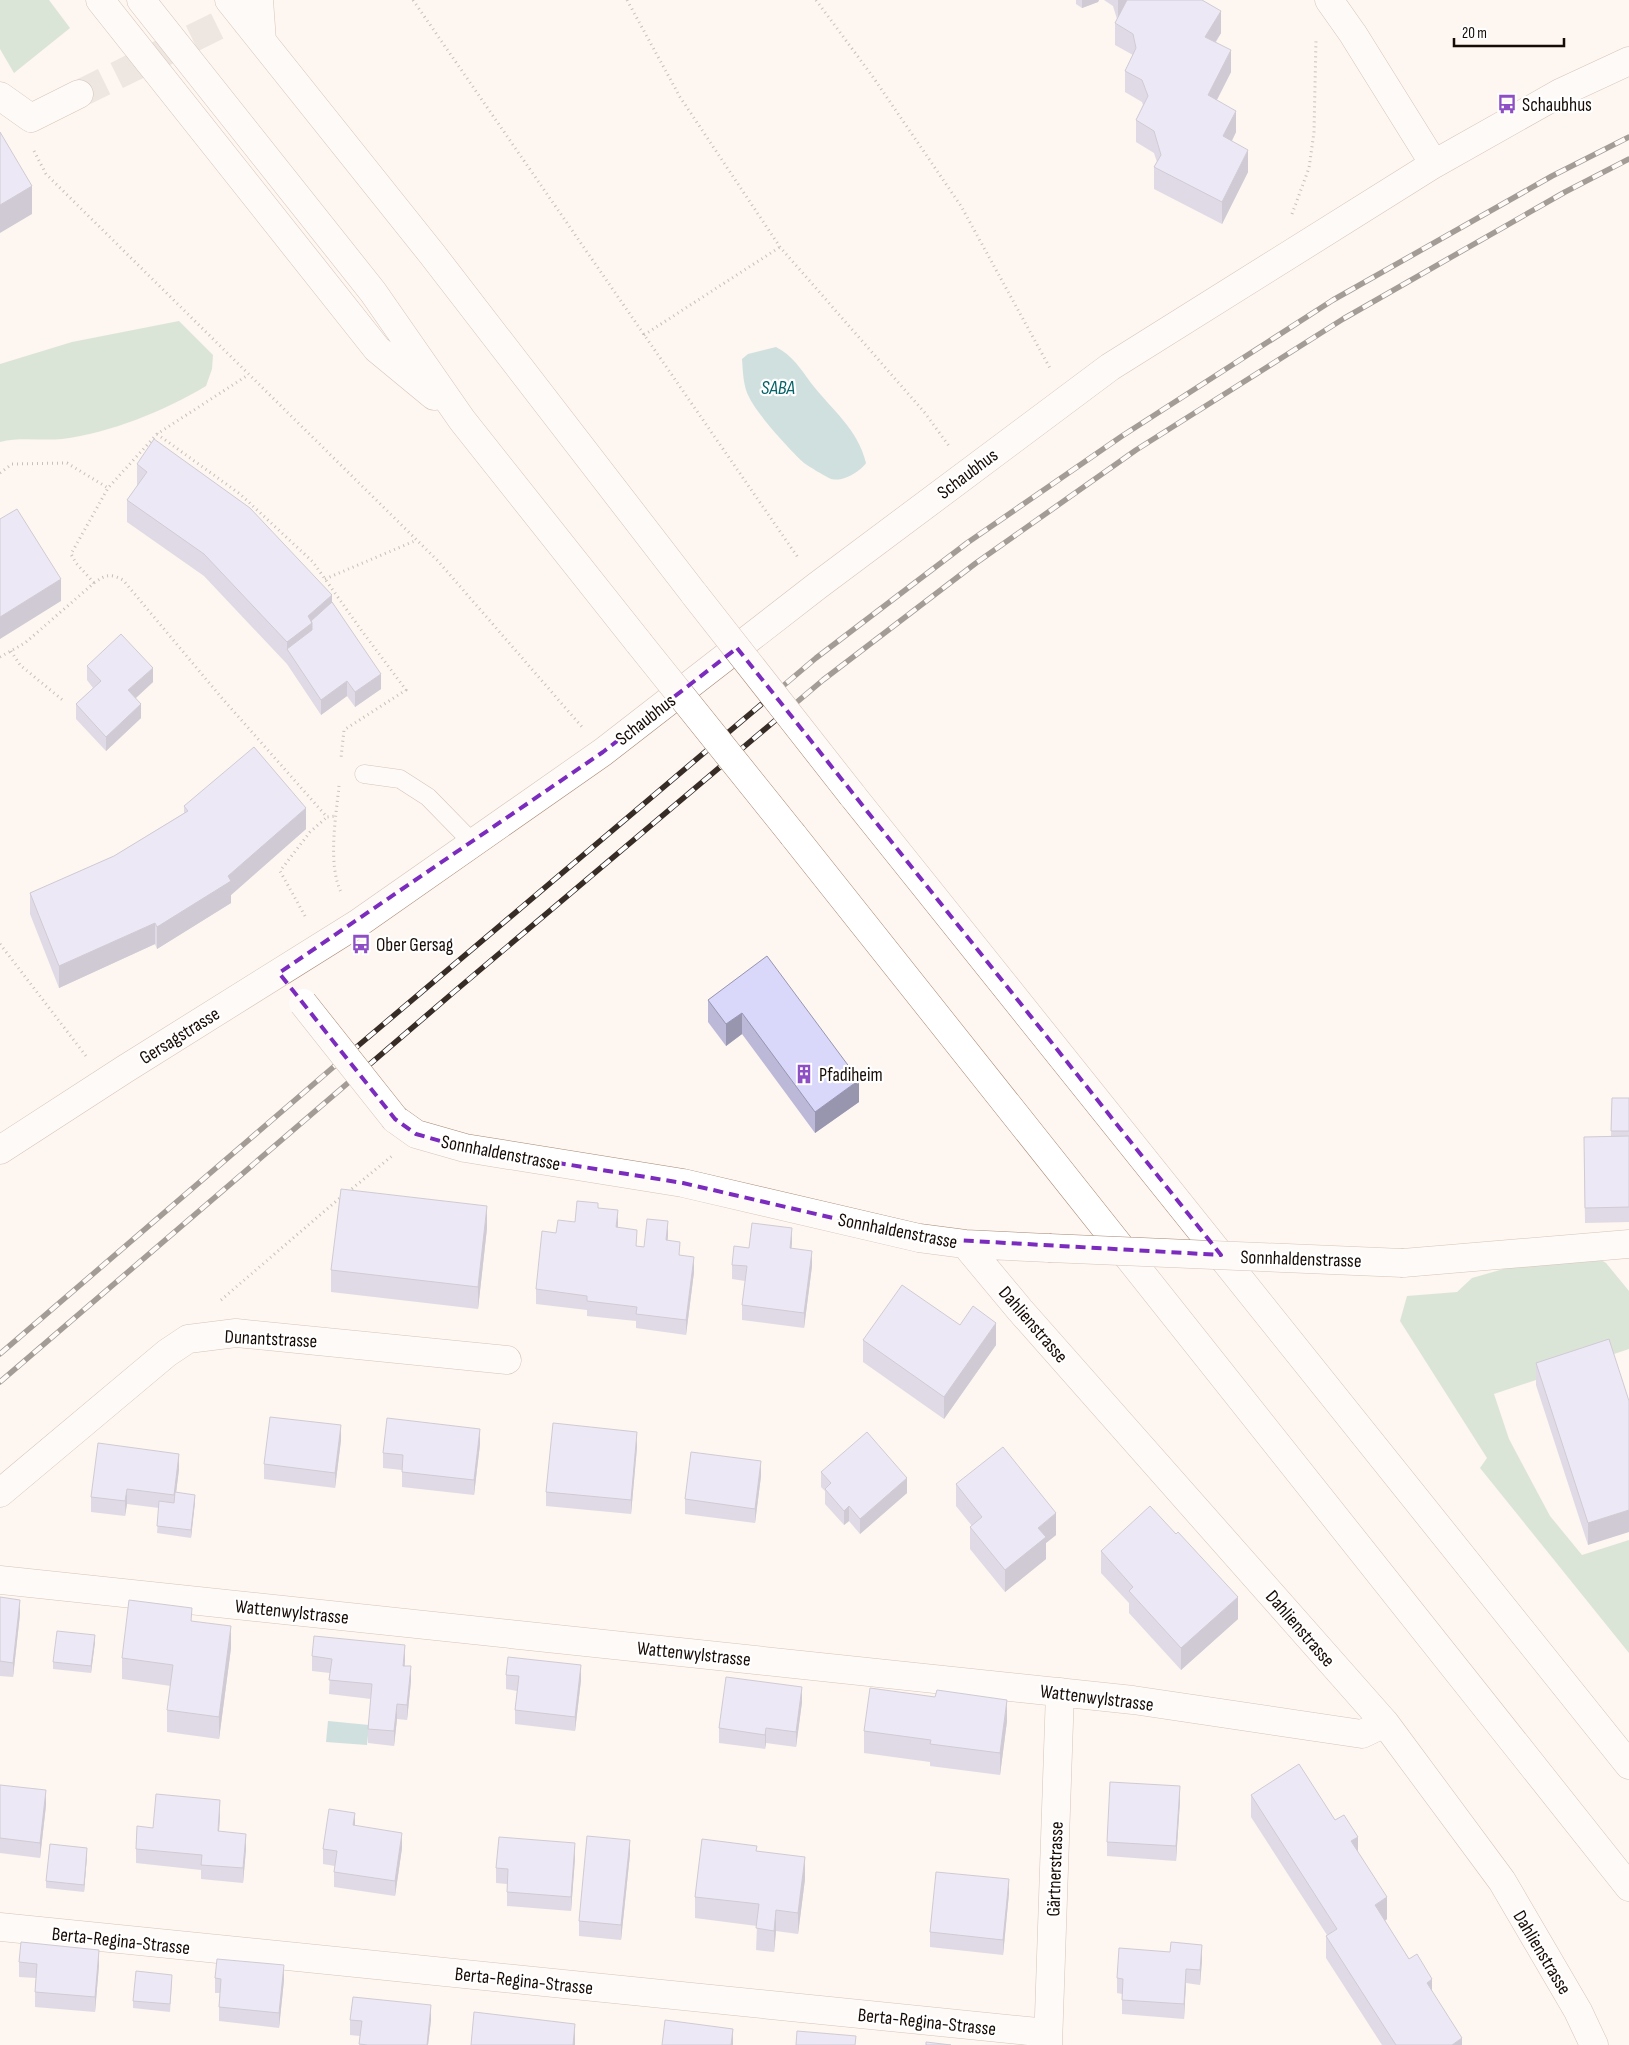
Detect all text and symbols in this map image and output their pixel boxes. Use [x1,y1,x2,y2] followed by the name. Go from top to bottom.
[1454,15,1564,47] scale bar
[1462,24,1487,43] text: 20 m
[1496,93,1518,115] bus stop icon: Schaubhus
[1522,94,1592,117] place label: Schaubhus
[761,376,795,400] water label: SABA
[933,444,1003,504] street label: Schaubhus
[611,689,681,751] street label: Schaubhus
[350,933,372,955] bus stop icon: Ober Gersag
[376,934,454,957] place label: Ober Gersag
[135,1003,224,1070] street label: Gersagstrasse
[793,1063,815,1085] building icon: Pfadiheim
[819,1064,883,1087] place label: Pfadiheim
[439,1131,562,1176] street label: Sonnhaldenstrasse
[836,1209,959,1254] street label: Sonnhaldenstrasse
[1240,1246,1362,1273] street label: Sonnhaldenstrasse
[993,1282,1072,1368] street label: Dahlienstrasse
[224,1326,318,1353] street label: Dunantstrasse
[1260,1586,1339,1672] street label: Dahlienstrasse
[234,1595,350,1630] street label: Wattenwylstrasse
[636,1637,752,1672] street label: Wattenwylstrasse
[1039,1680,1155,1717] street label: Wattenwylstrasse
[1042,1821,1069,1917] street label: Gärtnerstrasse
[1508,1907,1576,1999] street label: Dahlienstrasse
[51,1923,191,1960] street label: Berta-Regina-Strasse
[454,1963,594,2000] street label: Berta-Regina-Strasse
[857,2004,997,2041] street label: Berta-Regina-Strasse

